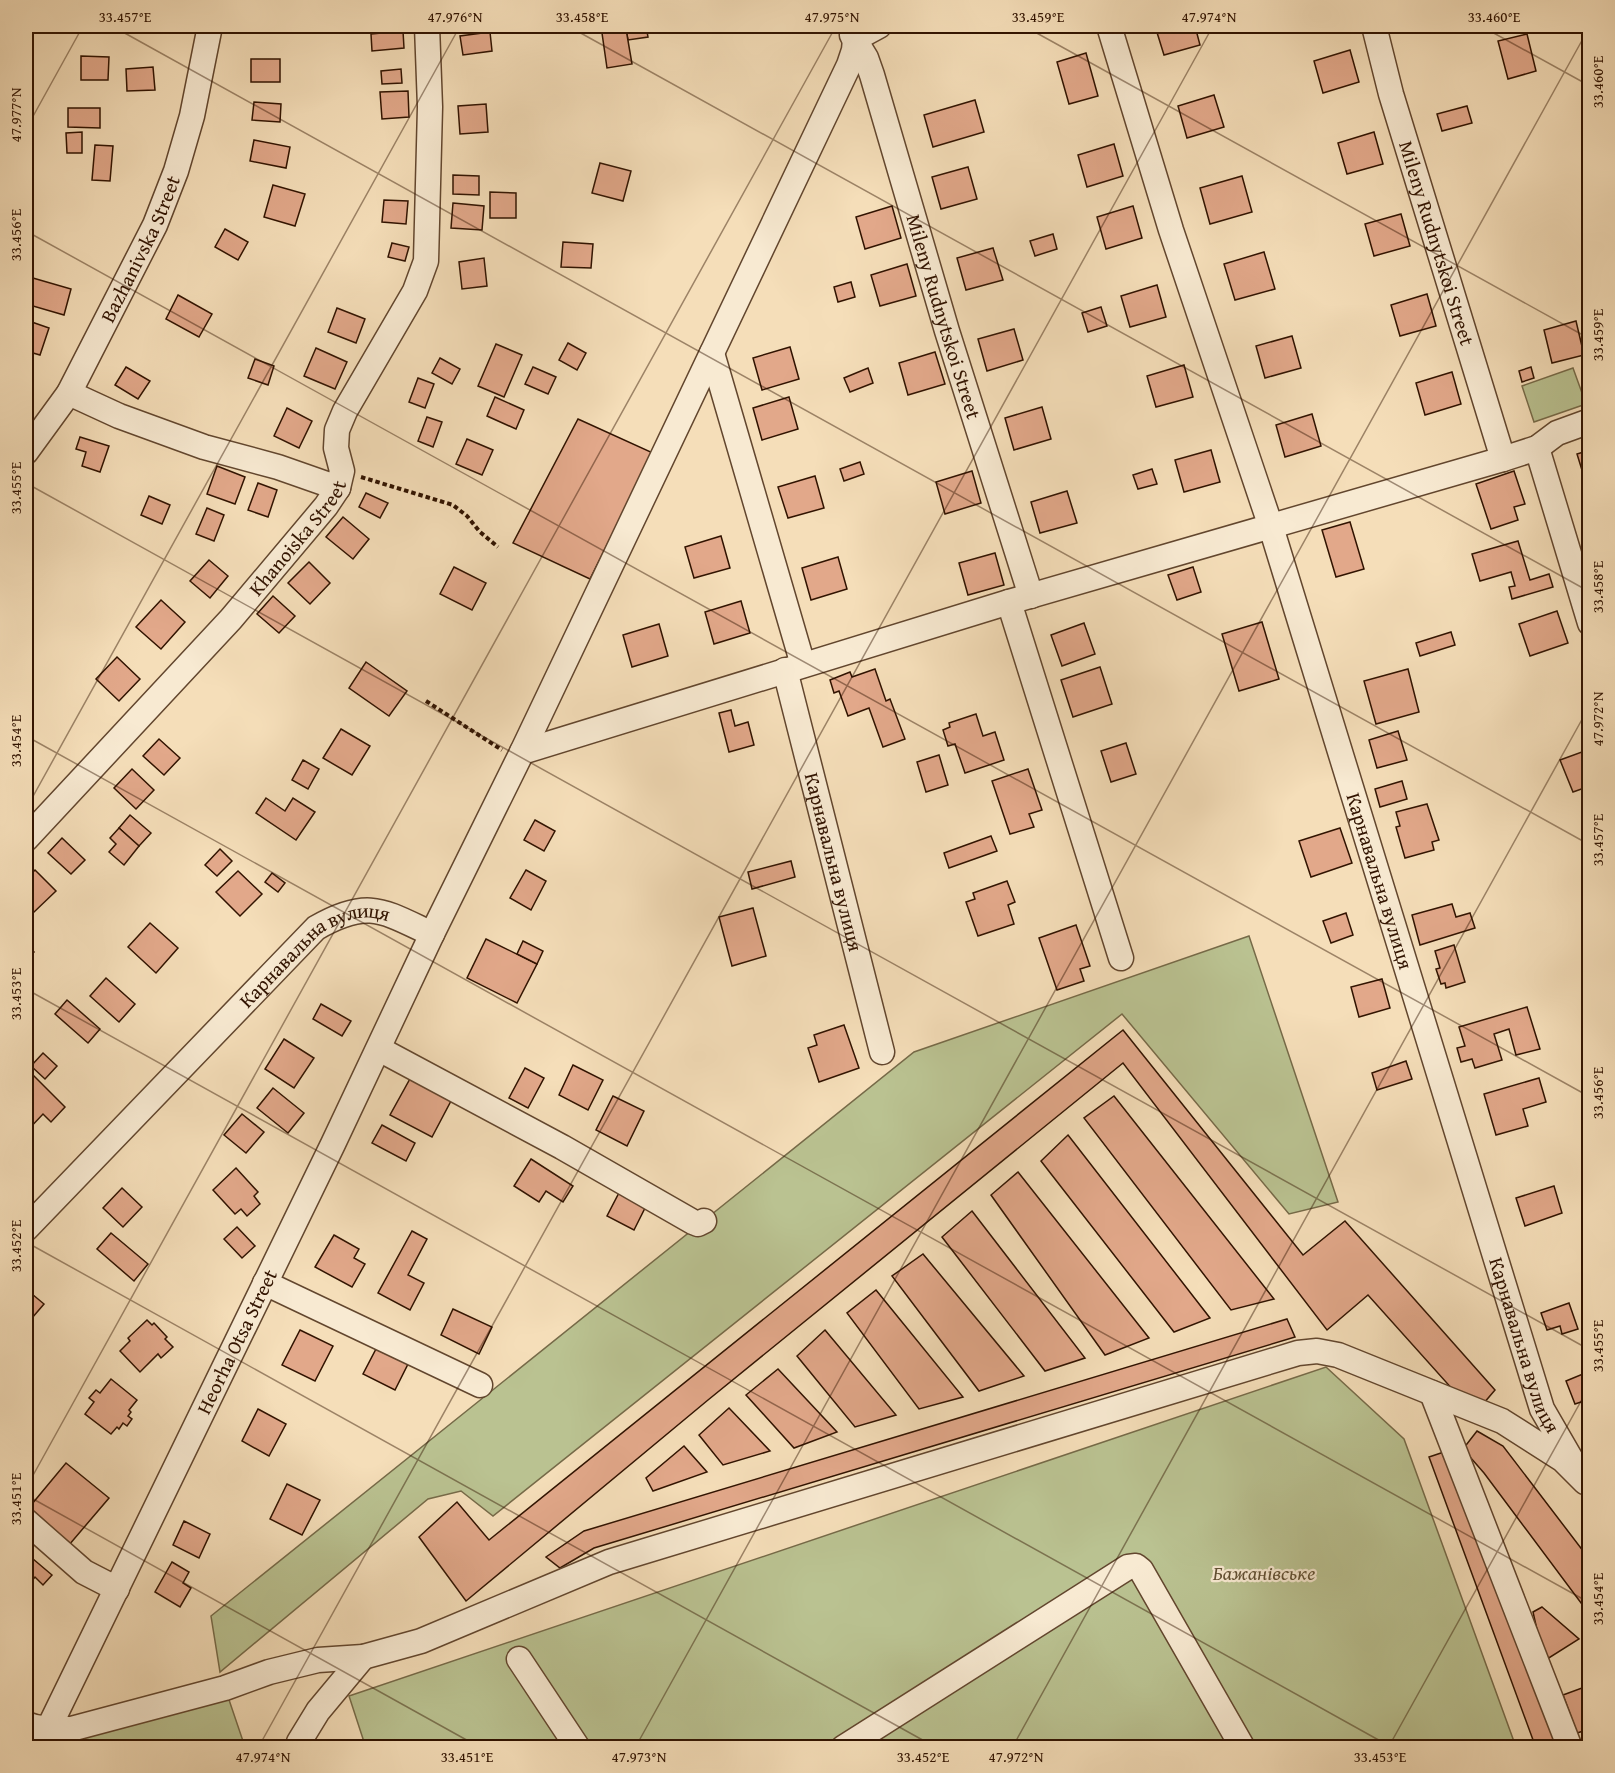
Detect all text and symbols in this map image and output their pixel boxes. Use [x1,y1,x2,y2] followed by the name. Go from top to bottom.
[99,6,152,27] text: 33.457°E
[428,6,483,27] text: 47.976°N
[556,6,609,27] text: 33.458°E
[805,6,860,27] text: 47.975°N
[1012,6,1065,27] text: 33.459°E
[1182,6,1237,27] text: 47.974°N
[1468,6,1521,27] text: 33.460°E
[1587,55,1608,108] text: 33.460°E
[5,87,26,142] text: 47.977°N
[1392,137,1482,349] street label: Mileny Rudnytskoi Street
[93,171,187,327] street label: Bazhanivska Street
[5,208,26,261] text: 33.456°E
[900,211,989,423] street label: Mileny Rudnytskoi Street
[1587,308,1608,361] text: 33.459°E
[5,461,26,514] text: 33.455°E
[242,478,353,602] street label: Khanoiska Street
[1587,560,1608,613] text: 33.458°E
[1587,691,1608,746] text: 47.972°N
[5,714,26,767] text: 33.454°E
[798,769,871,954] street label: Карнавальна вулиця
[1339,789,1421,973] street label: Карнавальна вулиця
[1587,813,1608,866] text: 33.457°E
[232,895,394,1014] street label: Карнавальна вулиця
[5,967,26,1020] text: 33.453°E
[1587,1066,1608,1119] text: 33.456°E
[5,1219,26,1272] text: 33.452°E
[1482,1254,1568,1438] street label: Карнавальна вулиця
[189,1264,284,1419] street label: Heorha Otsa Street
[1587,1319,1608,1372] text: 33.455°E
[5,1472,26,1525] text: 33.451°E
[1213,1558,1315,1587] park label: Бажанівське
[1587,1572,1608,1625] text: 33.454°E
[236,1746,291,1767] text: 47.974°N
[441,1746,494,1767] text: 33.451°E
[612,1746,667,1767] text: 47.973°N
[897,1746,950,1767] text: 33.452°E
[989,1746,1044,1767] text: 47.972°N
[1354,1746,1407,1767] text: 33.453°E

